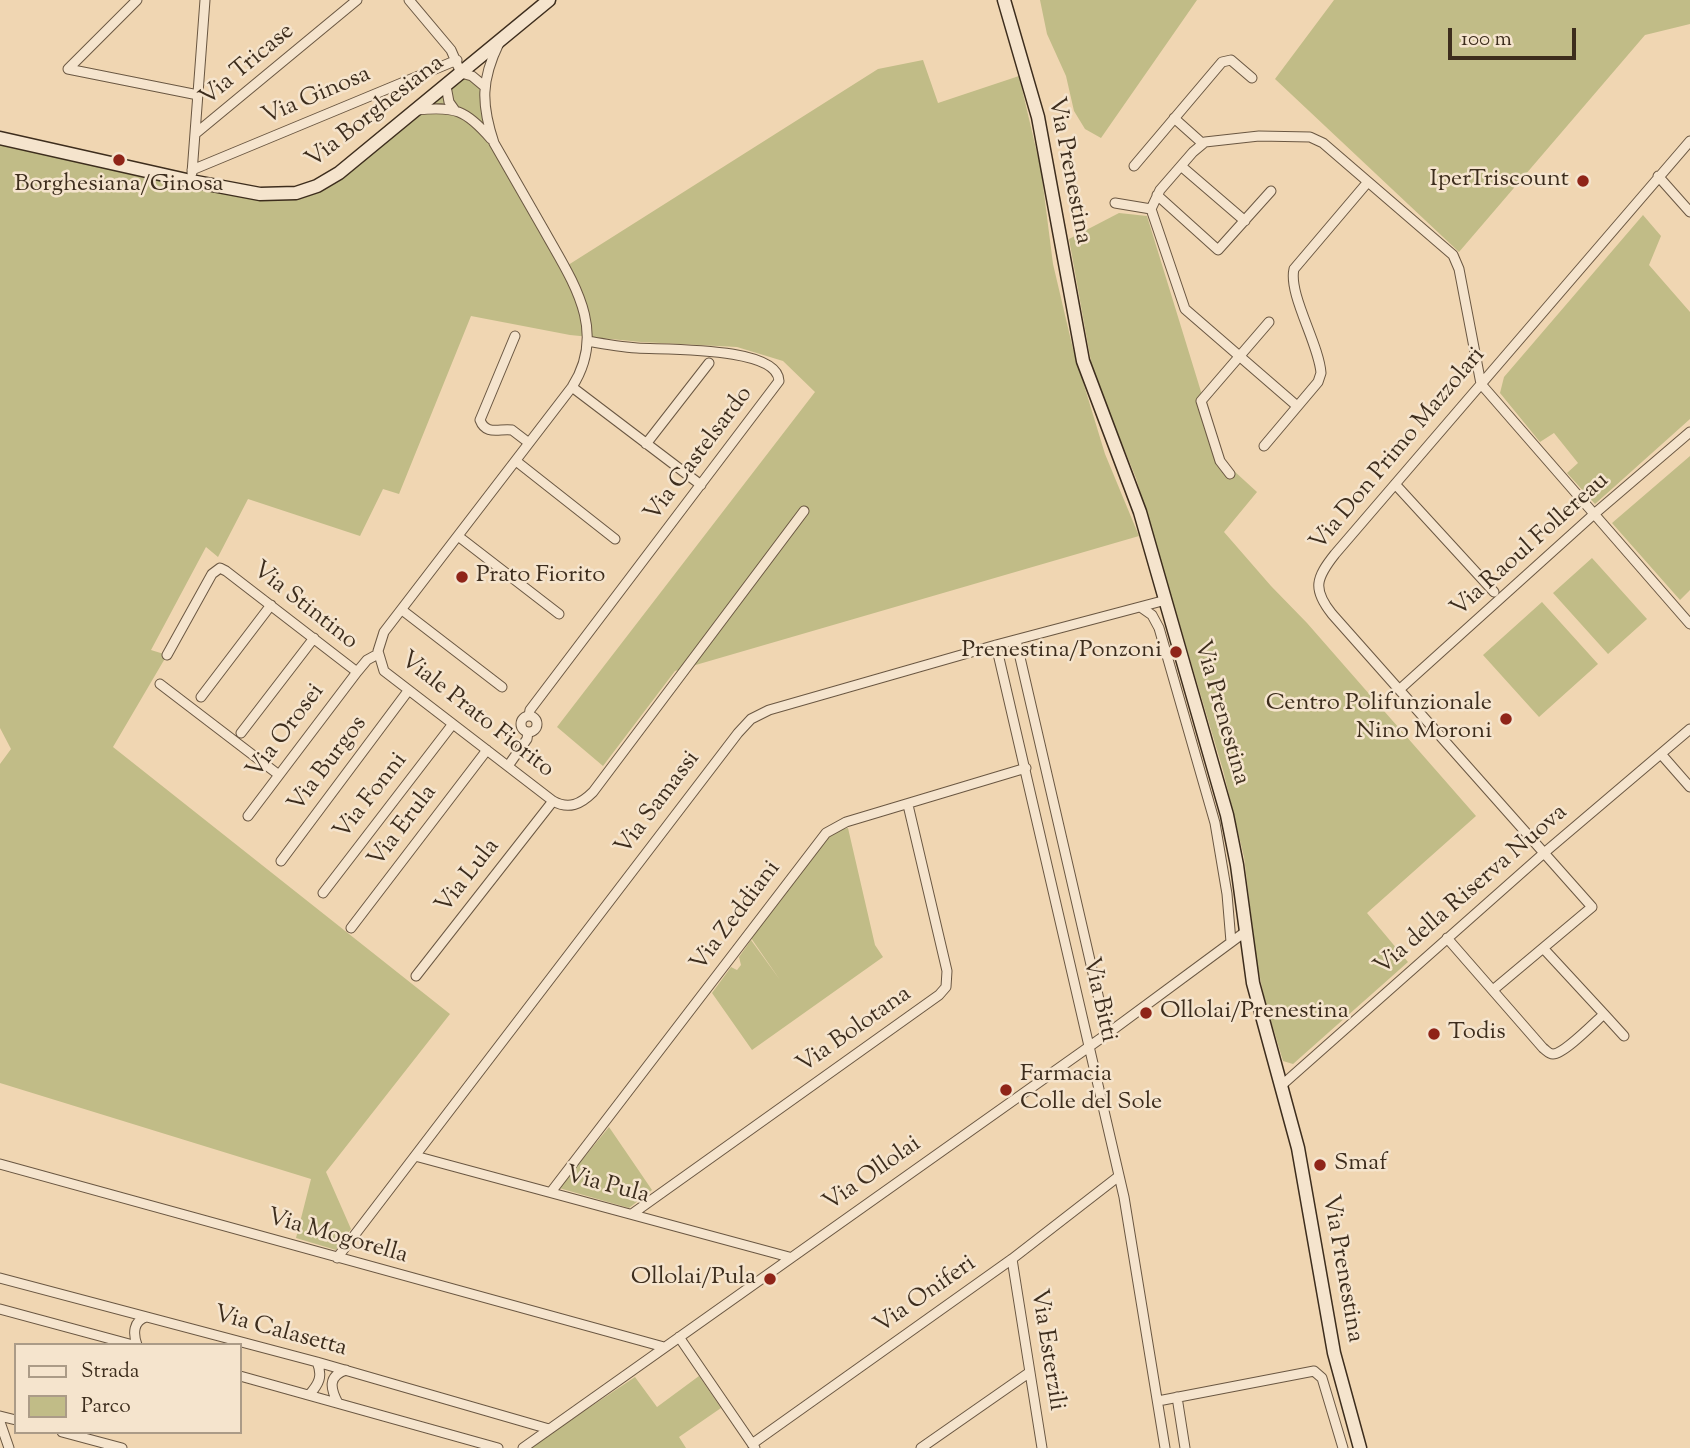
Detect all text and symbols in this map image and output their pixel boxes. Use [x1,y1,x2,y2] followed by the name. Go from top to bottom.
[1452,14,1580,58] scale bar
[195,18,301,114] street label: Via Tricase
[1461,25,1512,55] text: 100 m
[301,50,451,176] street label: Via Borghesiana
[258,61,376,133] street label: Via Ginosa
[1040,95,1096,247] street label: Via Prenestina
[111,152,127,168] marker: Borghesiana/Ginosa
[1430,167,1569,195] place label: IperTriscount
[14,172,224,200] place label: Borghesiana/Ginosa
[1575,173,1591,189] marker: IperTriscount
[1305,342,1493,558] street label: Via Don Primo Mazzolari
[640,382,760,528] street label: Via Castelsardo
[1446,467,1616,625] street label: Via Raoul Follereau
[245,557,363,657] street label: Via Stintino
[476,563,605,591] place label: Prato Fiorito
[454,569,470,585] marker: Prato Fiorito
[1186,637,1254,789] street label: Via Prenestina
[961,638,1162,666] place label: Prenestina/Ponzoni
[1168,644,1184,660] marker: Prenestina/Ponzoni
[393,647,559,785] street label: Viale Prato Fiorito
[242,679,332,785] street label: Via Orosei
[1266,691,1492,747] place label: Centro Polifunzionale Nino Moroni
[283,711,375,819] street label: Via Burgos
[1498,711,1514,727] marker: Centro Polifunzionale Nino Moroni
[611,746,707,862] street label: Via Samassi
[329,748,415,846] street label: Via Fonni
[364,780,444,874] street label: Via Erula
[1370,799,1574,983] street label: Via della Riserva Nuova
[431,834,507,920] street label: Via Lula
[686,856,788,978] street label: Via Zeddiani
[1074,955,1122,1045] street label: Via Bitti
[792,981,918,1081] street label: Via Bolotana
[1160,999,1349,1027] place label: Ollolai/Prenestina
[1138,1005,1154,1021] marker: Ollolai/Prenestina
[1448,1020,1506,1048] place label: Todis
[1426,1026,1442,1042] marker: Todis
[1020,1062,1162,1118] place label: Farmacia Colle del Sole
[998,1082,1014,1098] marker: Farmacia Colle del Sole
[819,1131,927,1219] street label: Via Ollolai
[1334,1151,1387,1179] place label: Smaf
[1312,1157,1328,1173] marker: Smaf
[562,1162,652,1212] street label: Via Pula
[1314,1193,1368,1345] street label: Via Prenestina
[263,1204,411,1272] street label: Via Mogorella
[870,1251,982,1341] street label: Via Oniferi
[631,1265,756,1293] place label: Ollolai/Pula
[762,1271,778,1287] marker: Ollolai/Pula
[1022,1287,1070,1413] street label: Via Esterzili
[210,1301,350,1365] street label: Via Calasetta
[14,1343,242,1434] legend
[81,1357,140,1387] text: Strada
[81,1392,131,1422] text: Parco

